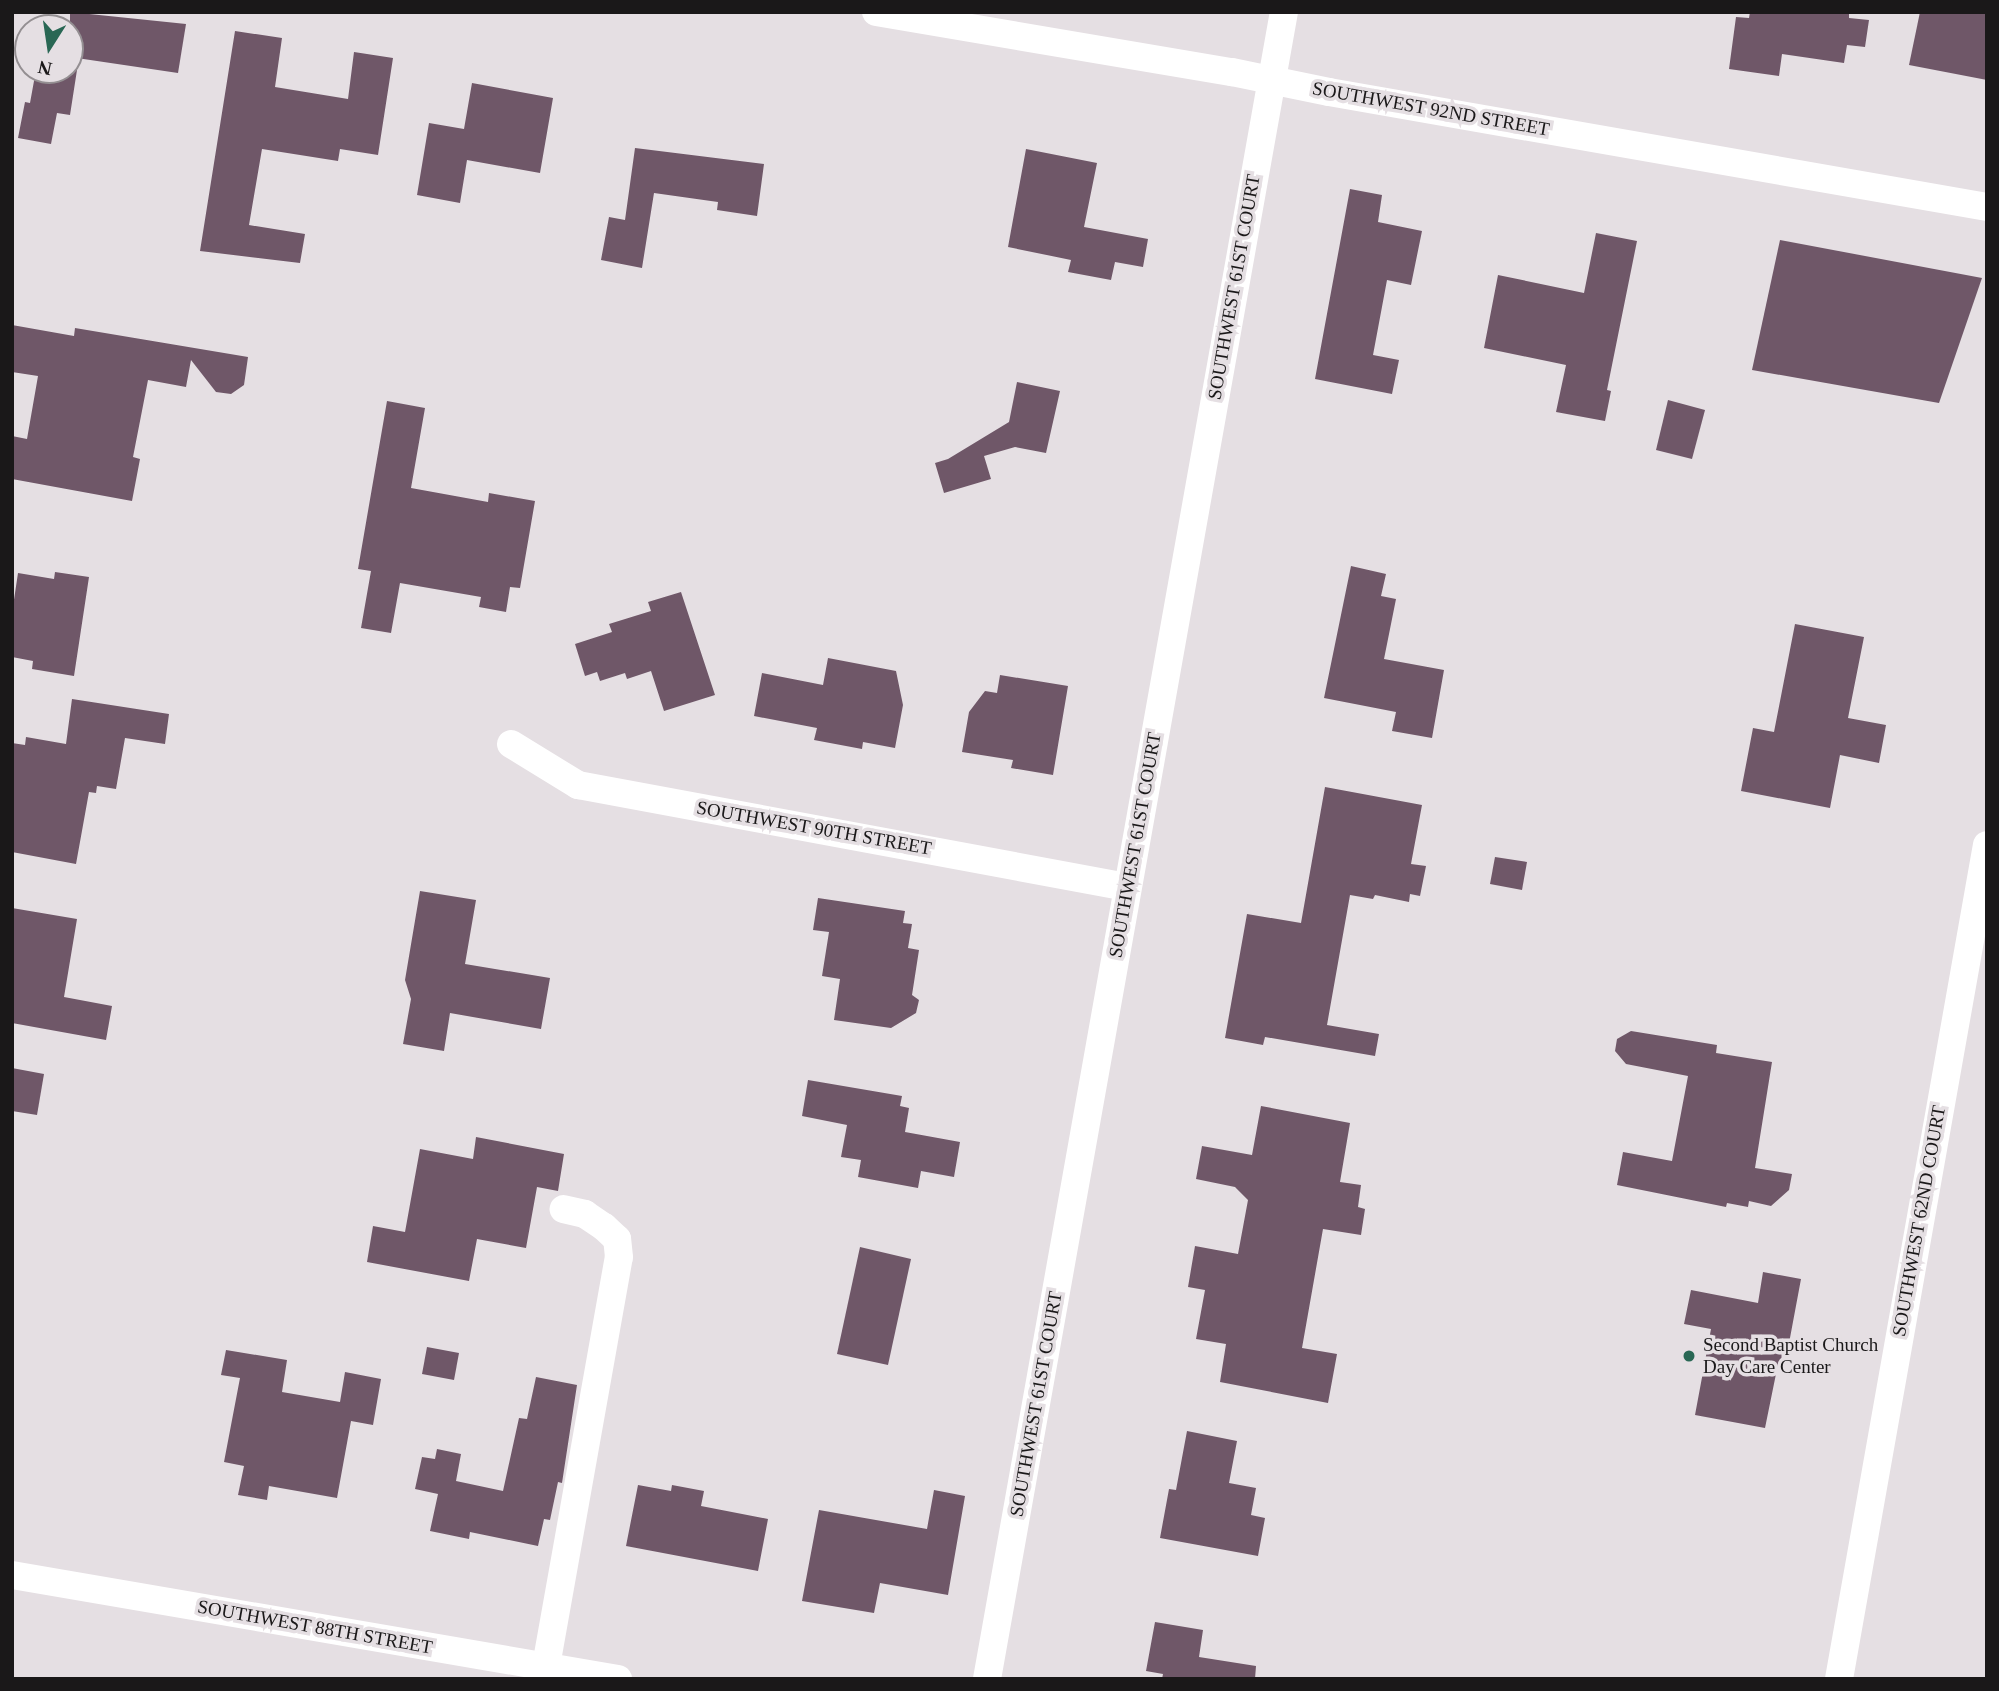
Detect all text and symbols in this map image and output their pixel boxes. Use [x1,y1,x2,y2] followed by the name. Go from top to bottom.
[14,14,84,84] north arrow
[36,56,54,80] text: N
[1311,77,1551,141] street label: SOUTHWEST 92ND STREET
[1203,172,1265,402] street label: SOUTHWEST 61ST COURT
[1104,730,1166,960] street label: SOUTHWEST 61ST COURT
[695,796,933,860] street label: SOUTHWEST 90TH STREET
[1887,1104,1951,1338] street label: SOUTHWEST 62ND COURT
[1005,1289,1067,1519] street label: SOUTHWEST 61ST COURT
[1703,1334,1878,1378] place label: Second Baptist Church Day Care Center
[1681,1348,1697,1364] marker: Second Baptist Church Day Care Center
[196,1595,434,1659] street label: SOUTHWEST 88TH STREET

